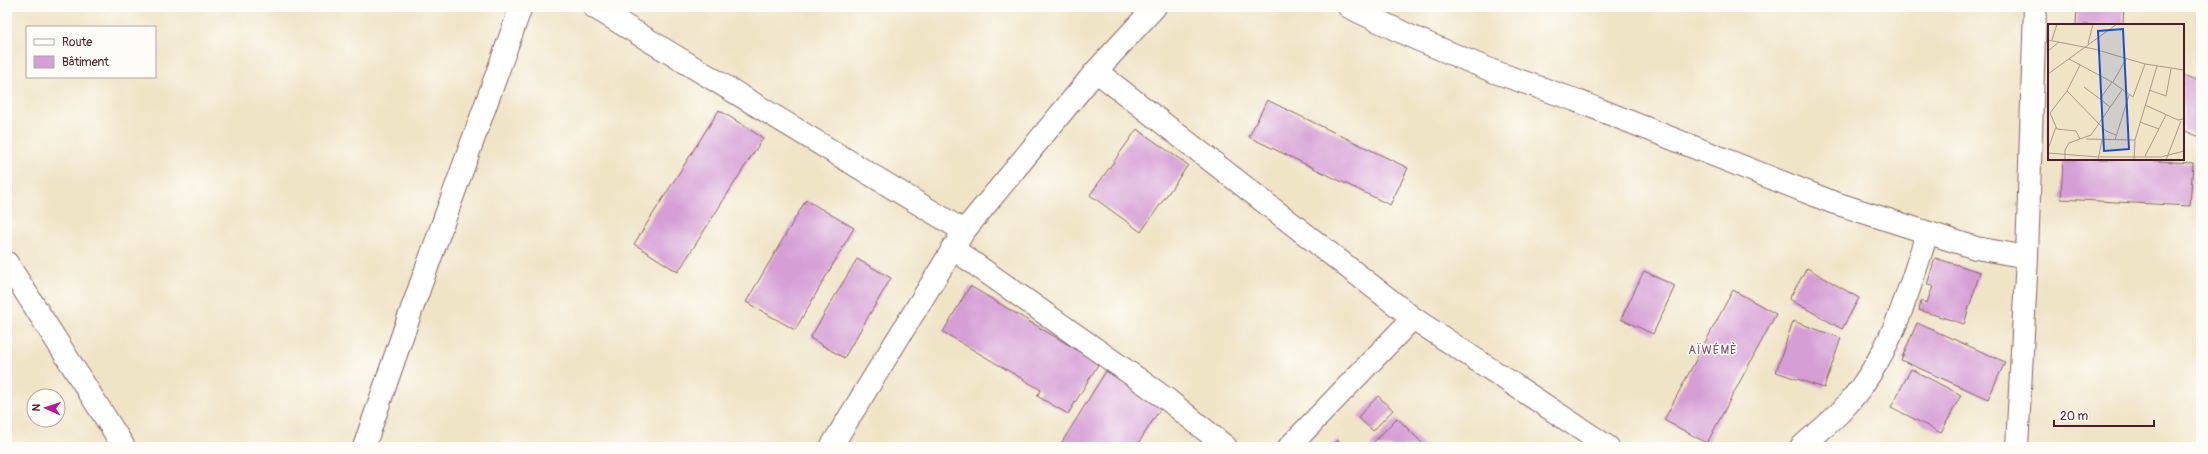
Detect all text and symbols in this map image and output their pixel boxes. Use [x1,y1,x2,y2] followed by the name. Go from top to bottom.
[2048,24,2184,160] inset map
[26,26,156,78] legend
[62,35,92,50] text: Route
[62,55,109,70] text: Bâtiment
[1688,342,1738,358] district label: AÏWÉMÈ
[26,388,66,428] north arrow
[2054,402,2154,428] scale bar
[30,403,43,412] text: N
[2060,409,2089,424] text: 20 m

